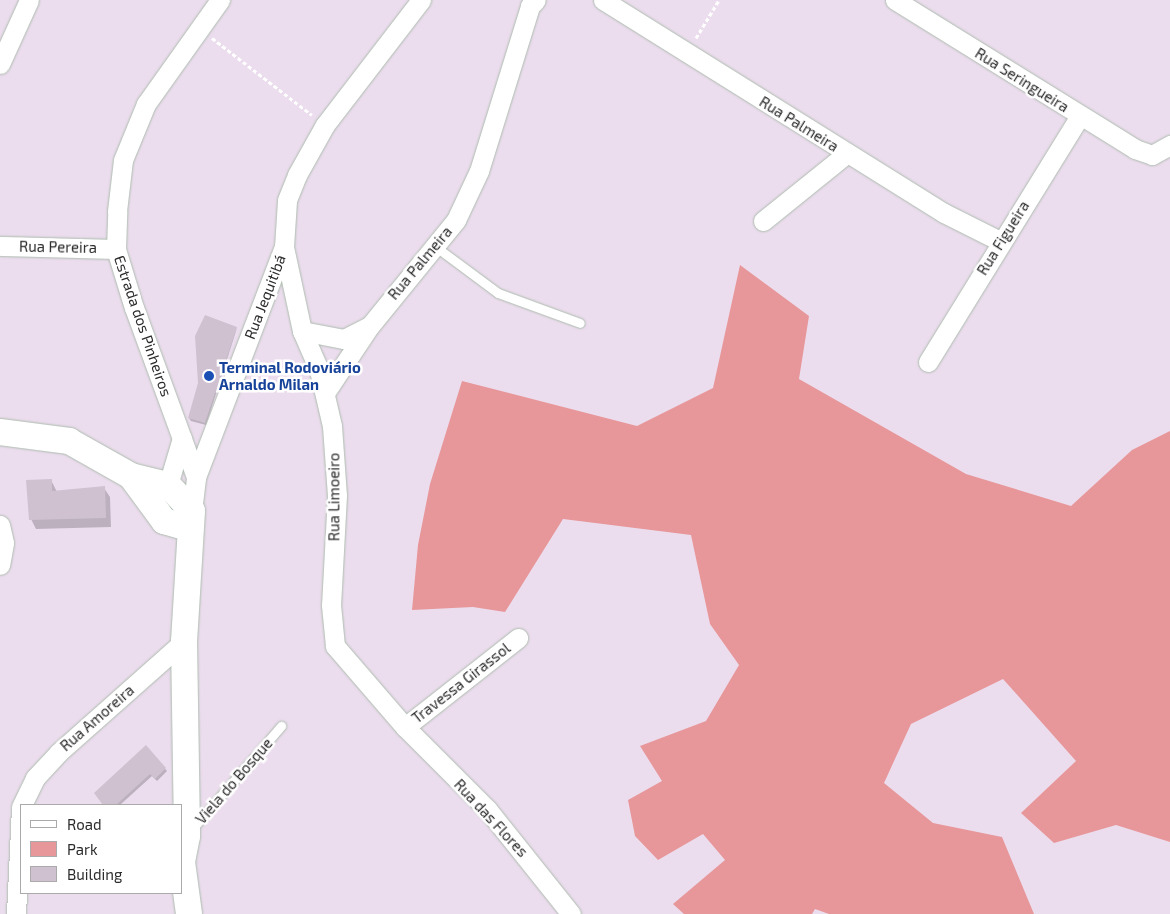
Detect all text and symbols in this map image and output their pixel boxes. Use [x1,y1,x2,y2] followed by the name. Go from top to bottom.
[972,44,1072,116] street label: Rua Seringueira
[756,93,842,155] street label: Rua Palmeira
[973,198,1033,278] street label: Rua Figueira
[384,223,456,303] street label: Rua Palmeira
[19,237,97,257] street label: Rua Pereira
[241,252,289,342] street label: Rua Jequitibá
[110,253,176,399] street label: Estrada dos Pinheiros
[219,358,361,393] place label: Terminal Rodoviário Arnaldo Milan
[203,370,215,382] marker: Terminal Rodoviário Arnaldo Milan
[325,453,343,541] street label: Rua Limoeiro
[408,639,514,727] street label: Travessa Girassol
[56,681,138,755] street label: Rua Amoreira
[192,734,276,828] street label: Viela do Bosque
[450,775,532,861] street label: Rua das Flores
[20,804,182,894] legend
[67,815,102,833] text: Road
[67,840,98,858] text: Park
[67,865,122,883] text: Building

